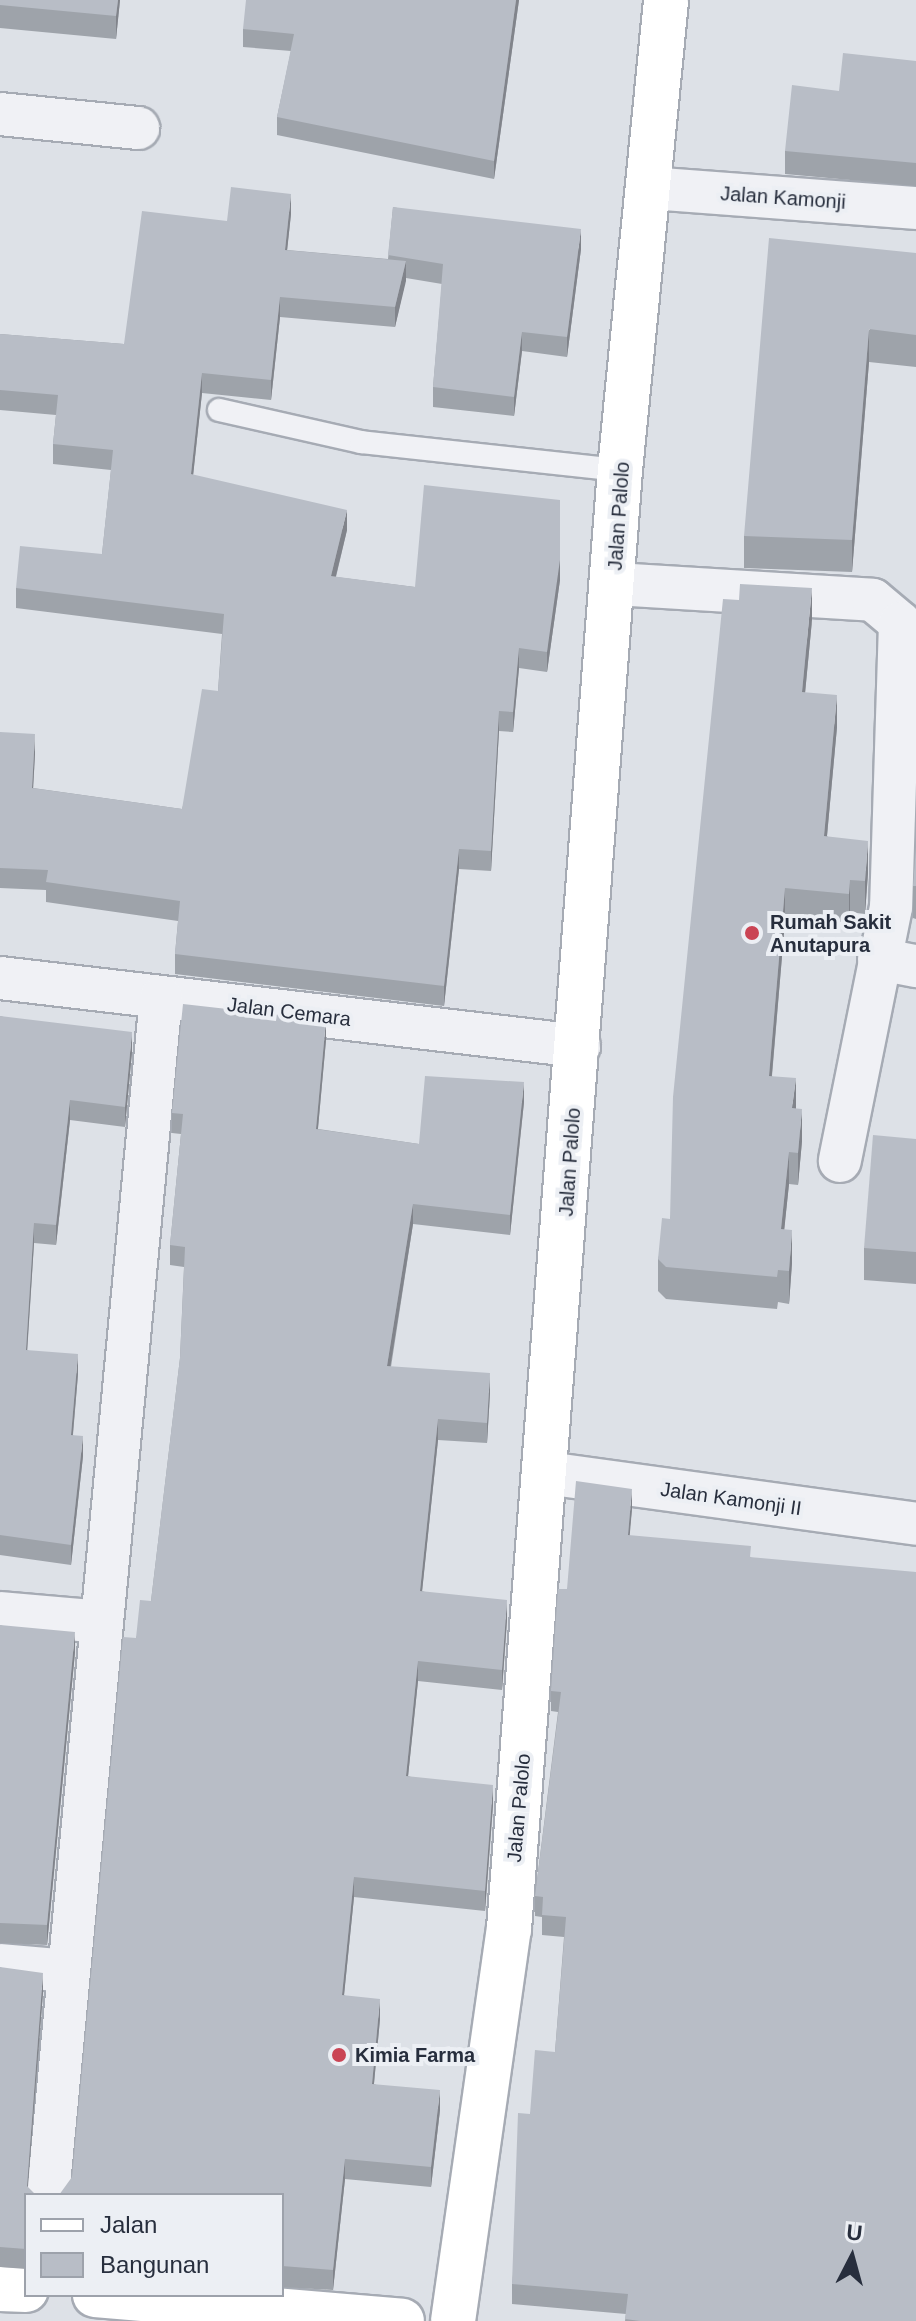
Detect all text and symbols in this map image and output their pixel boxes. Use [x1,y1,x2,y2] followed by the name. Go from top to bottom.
[720,182,846,214] street label: Jalan Kamonji
[603,461,635,571] street label: Jalan Palolo
[770,910,891,957] place label: Rumah Sakit Anutapura
[741,922,763,944] marker: Rumah Sakit Anutapura
[226,993,352,1031] street label: Jalan Cemara
[554,1107,586,1217] street label: Jalan Palolo
[659,1477,803,1521] street label: Jalan Kamonji II
[502,1753,536,1863] street label: Jalan Palolo
[355,2043,475,2067] place label: Kimia Farma
[330,2046,348,2064] marker: Kimia Farma
[24,2193,284,2297] legend
[100,2211,157,2238] text: Jalan
[812,2217,892,2297] north arrow
[845,2219,864,2246] text: U
[100,2251,209,2278] text: Bangunan

